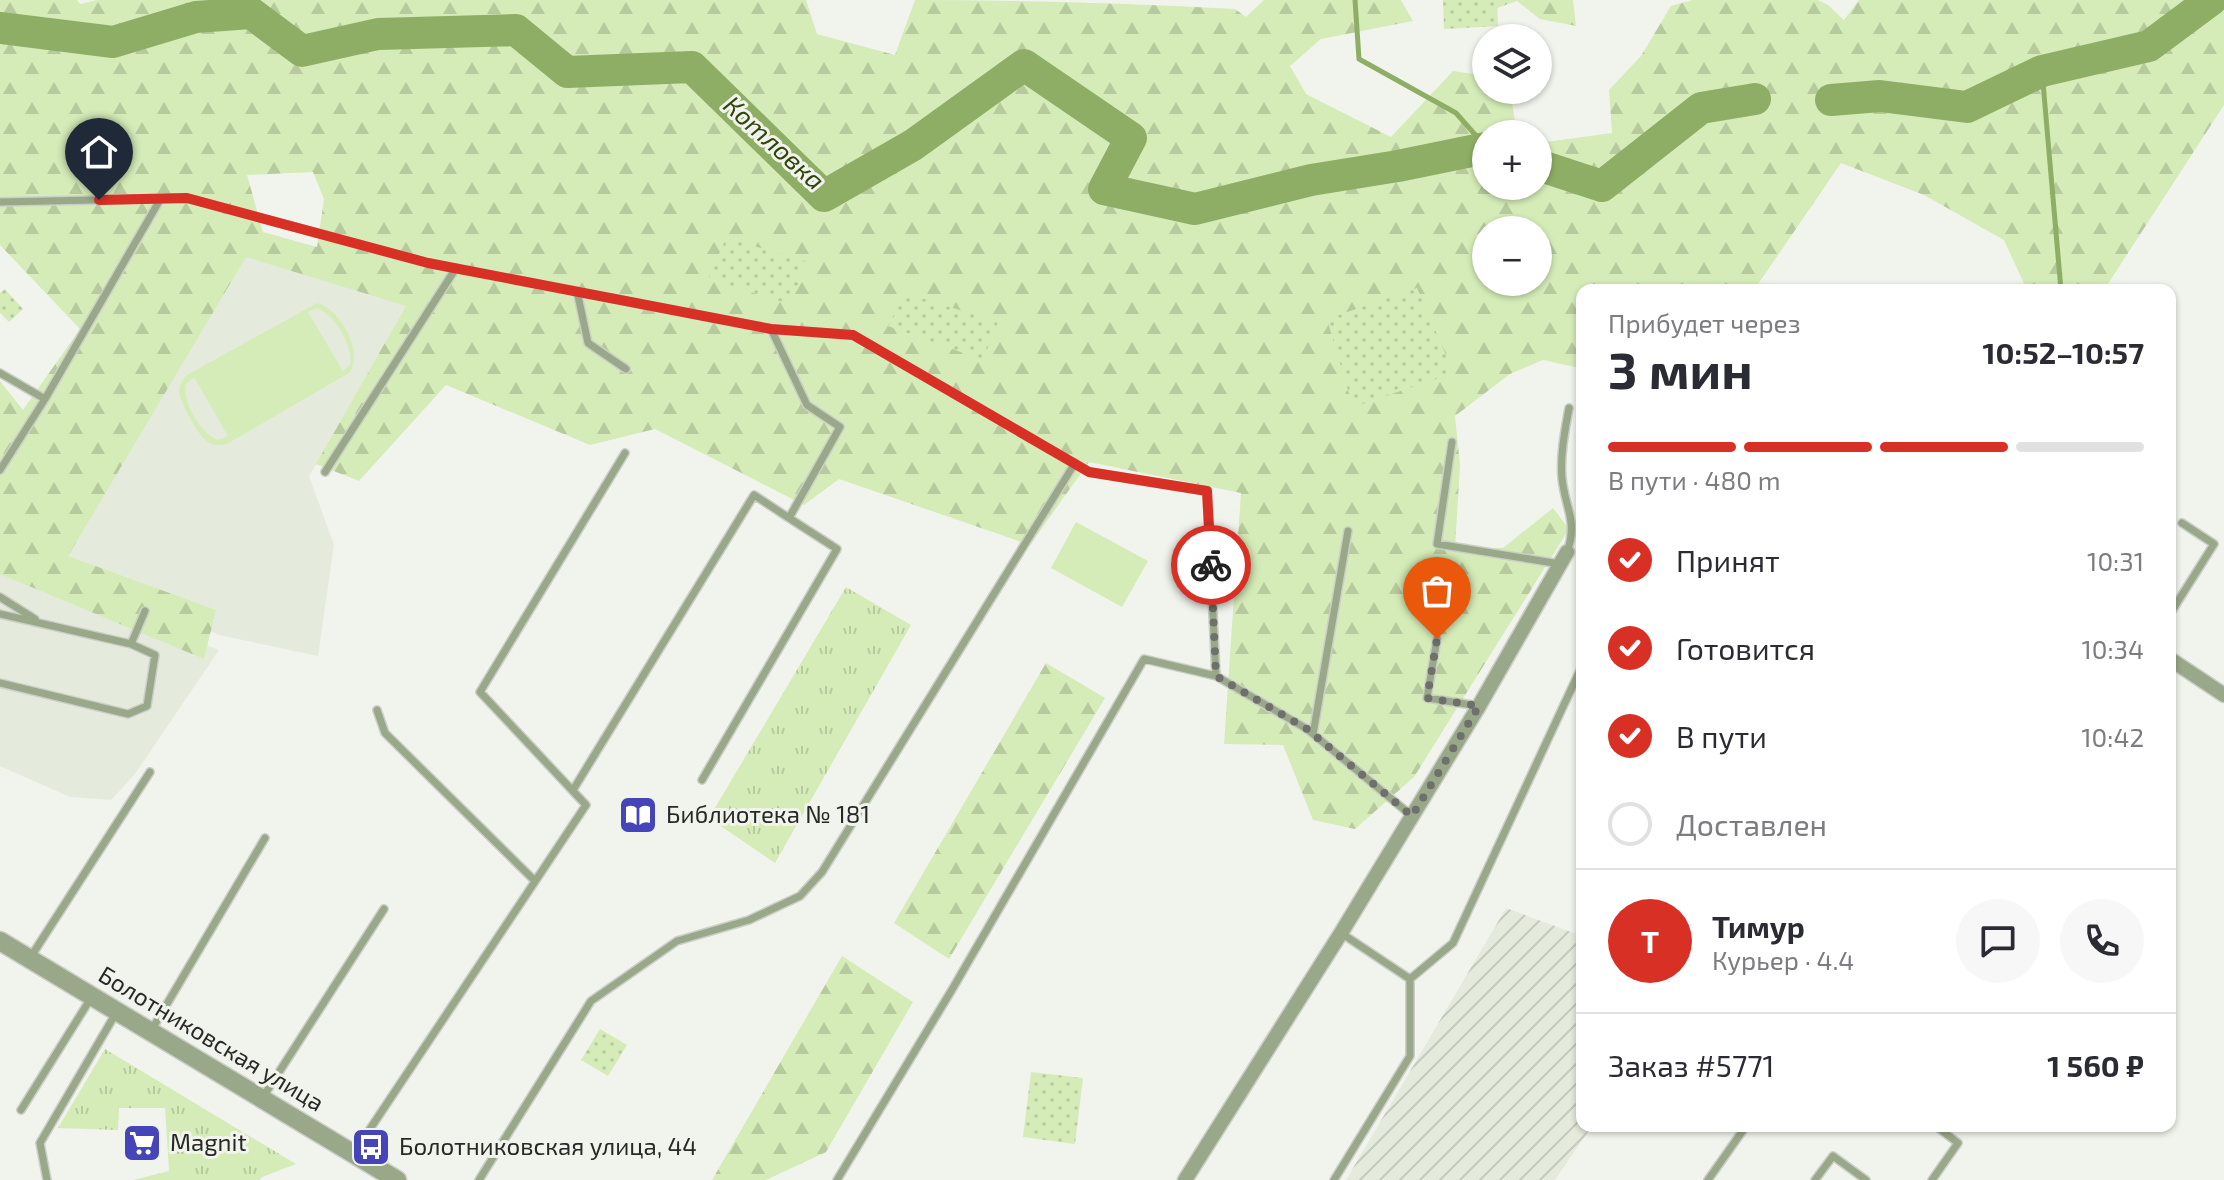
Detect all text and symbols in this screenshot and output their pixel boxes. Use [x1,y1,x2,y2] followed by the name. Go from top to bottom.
[1472,24,1552,296] map controls
[1472,24,1552,104] button: layers
[718,89,832,195] water label: Котловка
[65,118,133,200] pin
[1472,120,1552,200] button: +
[77,130,121,174] icon: home
[1472,216,1552,296] button: −
[1608,307,1801,338] text: Прибудет через
[1983,334,2144,370] text: 10:52–10:57
[1608,337,1753,399] text: 3 мин
[1608,464,1780,495] text: В пути · 480 m
[1171,525,1251,605] courier
[1608,538,1652,582] icon: check
[1676,542,1780,578] text: Принят
[1189,543,1233,587] icon: bike
[2087,545,2144,576] text: 10:31
[1403,557,1471,639] pin
[1415,569,1459,613] icon: bag
[1608,626,1652,670] icon: check
[1676,630,1815,666] text: Готовится
[2081,633,2144,664] text: 10:34
[1608,714,1652,758] icon: check
[1676,718,1767,754] text: В пути
[2081,721,2144,752] text: 10:42
[617,794,659,836] library icon: Библиотека № 181
[666,799,870,828] place label: Библиотека № 181
[1676,806,1827,842] text: Доставлен
[1956,899,2040,983] button: chat
[2060,899,2144,983] button: phone
[1712,908,1805,944] text: Тимур
[1641,923,1659,959] text: Т
[1712,944,1854,975] text: Курьер · 4.4
[93,959,330,1117] street label: Болотниковская улица
[1608,1047,1775,1083] text: Заказ #5771
[2047,1047,2144,1083] text: 1 560 ₽
[121,1122,163,1164] supermarket icon: Magnit
[350,1126,392,1168] bus stop icon: Болотниковская улица, 44
[170,1127,247,1156] place label: Magnit
[399,1131,697,1161] place label: Болотниковская улица, 44

